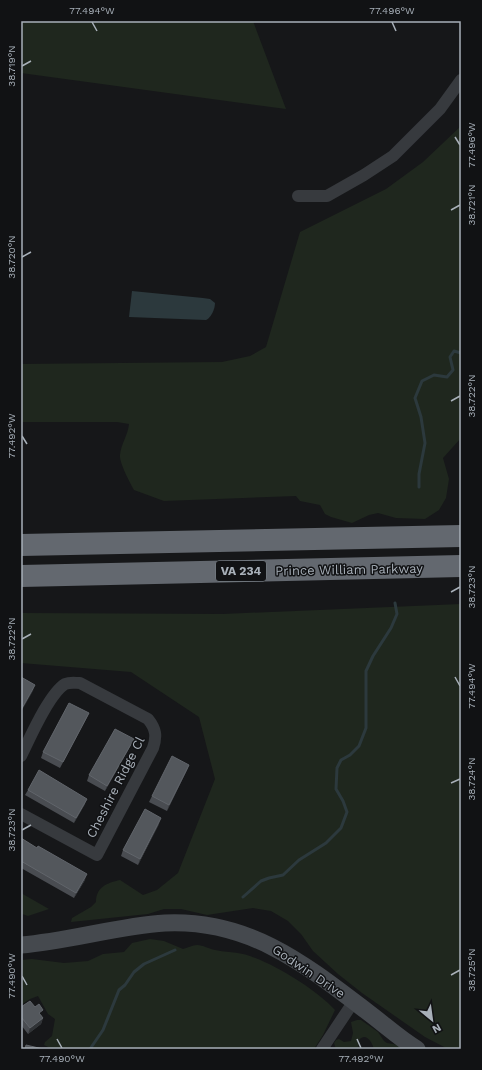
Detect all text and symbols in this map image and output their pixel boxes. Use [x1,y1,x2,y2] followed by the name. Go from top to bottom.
[69,5,115,16] text: 77.494°W
[369,5,415,16] text: 77.496°W
[6,45,17,87] text: 38.719°N
[466,122,477,168] text: 77.496°W
[466,184,477,226] text: 38.721°N
[6,235,17,279] text: 38.720°N
[466,375,477,418] text: 38.722°N
[6,413,17,459] text: 77.492°W
[216,561,266,581] road number: VA 234
[275,561,423,578] street label: Prince William Parkway
[466,566,477,609] text: 38.723°N
[6,618,17,661] text: 38.722°N
[466,663,477,709] text: 77.494°W
[83,734,148,840] street label: Cheshire Ridge Cl
[466,758,477,800] text: 38.724°N
[6,809,17,852] text: 38.723°N
[269,942,348,1001] street label: Godwin Drive
[466,949,477,991] text: 38.725°N
[6,953,17,999] text: 77.490°W
[412,1000,452,1040] north arrow
[430,1021,443,1036] text: N
[39,1053,85,1064] text: 77.490°W
[338,1053,384,1064] text: 77.492°W

